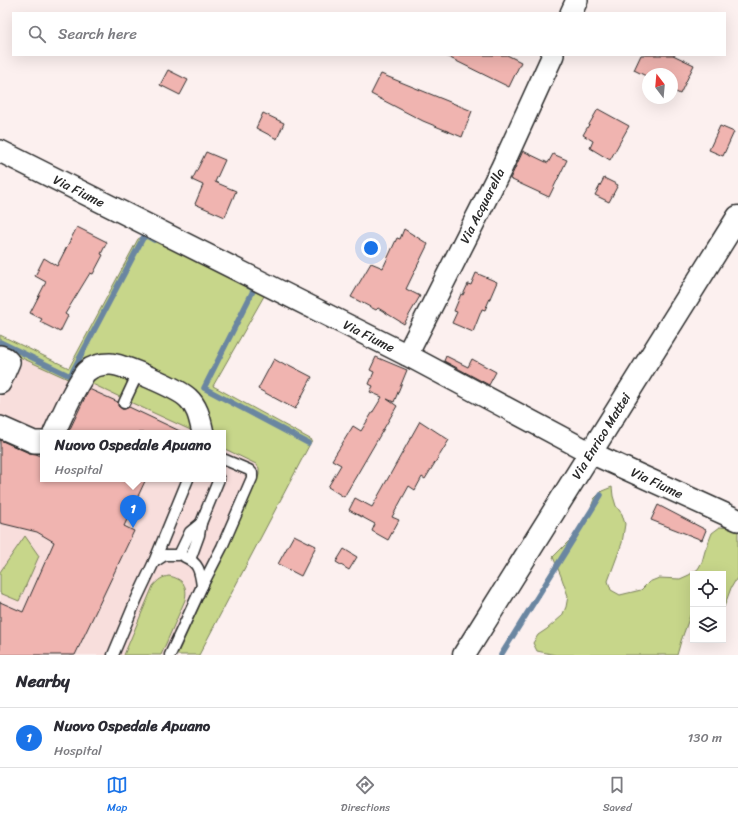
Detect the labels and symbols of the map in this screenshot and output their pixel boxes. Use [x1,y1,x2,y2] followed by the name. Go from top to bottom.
[642,68,678,104] north arrow
[453,164,511,248] street label: Via Acquarella
[49,168,109,214] street label: Via Fiume
[361,238,381,258] your location
[339,313,399,359] street label: Via Fiume
[565,388,637,484] street label: Via Enrico Mattei
[627,461,687,505] street label: Via Fiume
[120,495,146,528] pin: 1

